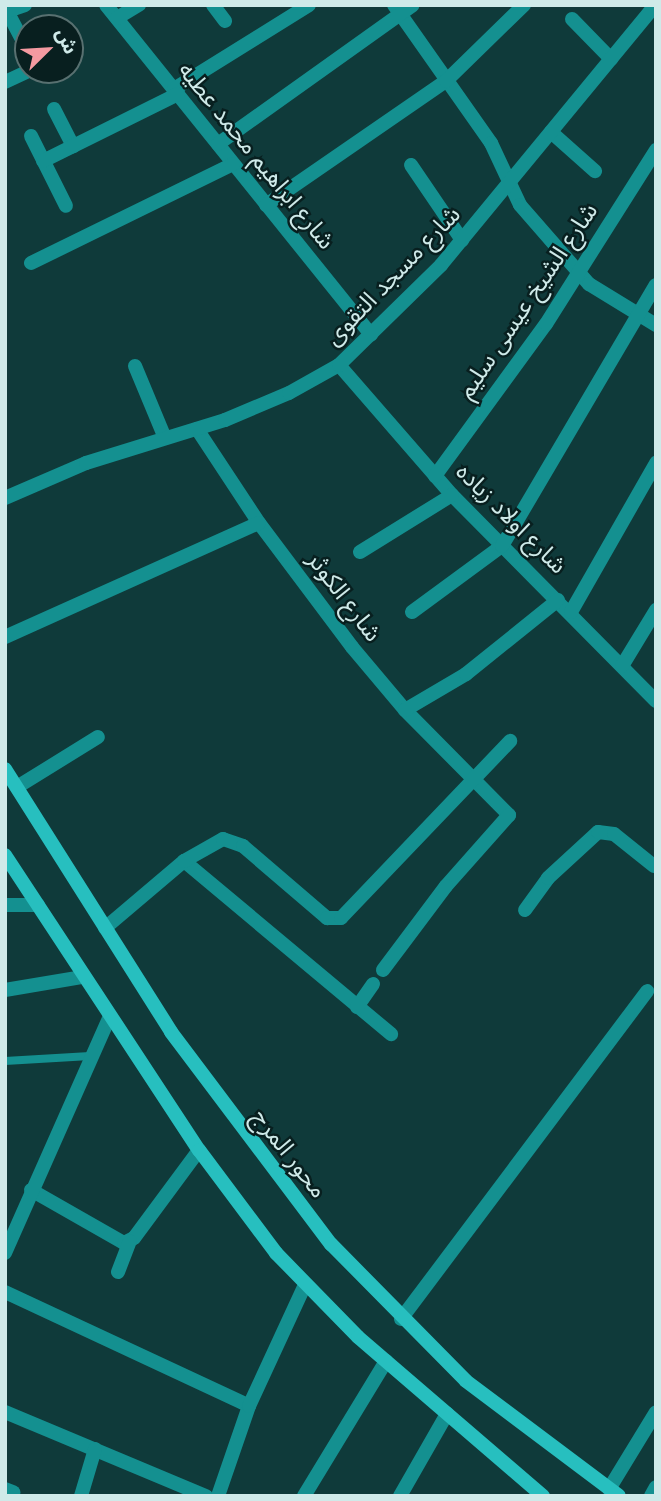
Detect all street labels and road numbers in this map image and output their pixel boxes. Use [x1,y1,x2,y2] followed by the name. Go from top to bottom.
[172,57,340,255] street label: شارع ابراهيم محمد عطيه
[452,198,604,404] street label: شارع الشيخ عيسى سليم
[319,200,467,352] street label: شارع مسجد التقوى
[450,458,572,580] street label: شارع اولاد زياده
[301,546,387,648] street label: شارع الكوثر
[245,1104,333,1204] street label: محور المرج

